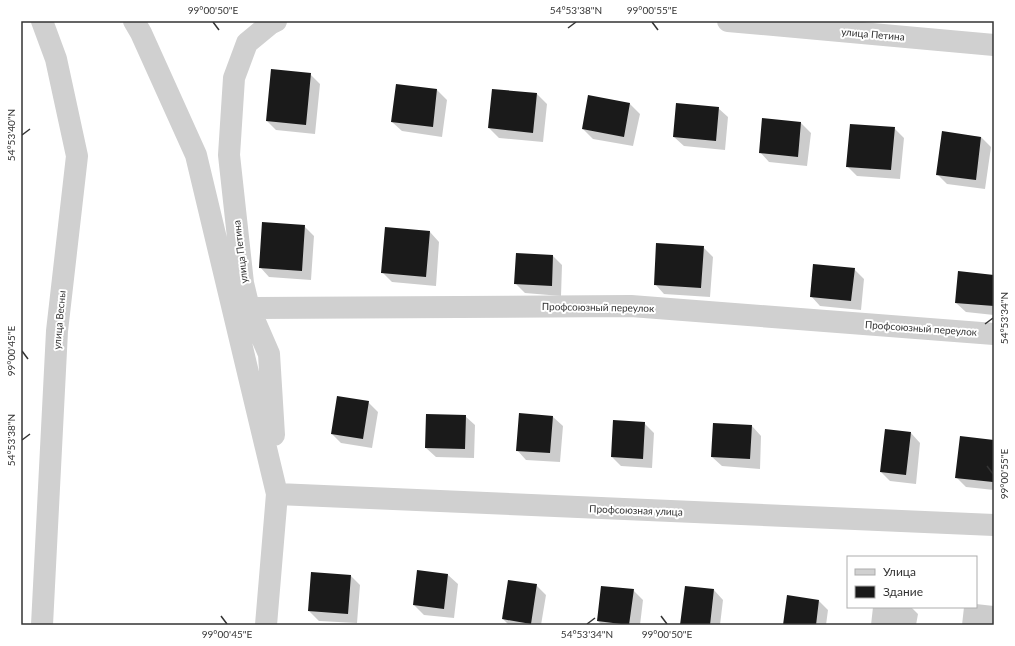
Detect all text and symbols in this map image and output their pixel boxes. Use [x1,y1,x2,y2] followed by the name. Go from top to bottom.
[188,4,238,16] text: 99°00'50"E
[550,4,602,16] text: 54°53'38"N
[627,4,677,16] text: 99°00'55"E
[841,25,905,43] street label: улица Петина
[5,109,17,161] text: 54°53'40"N
[230,220,250,284] street label: улица Петина
[50,290,68,350] street label: улица Весны
[998,292,1010,344] text: 54°53'34"N
[542,300,655,314] street label: Профсоюзный переулок
[865,318,978,338] street label: Профсоюзный переулок
[5,326,17,376] text: 99°00'45"E
[5,414,17,466] text: 54°53'38"N
[998,449,1010,499] text: 99°00'55"E
[589,502,683,518] street label: Профсоюзная улица
[847,556,977,608] legend
[883,564,916,579] text: Улица
[883,584,923,599] text: Здание
[202,628,252,640] text: 99°00'45"E
[561,628,613,640] text: 54°53'34"N
[642,628,692,640] text: 99°00'50"E

